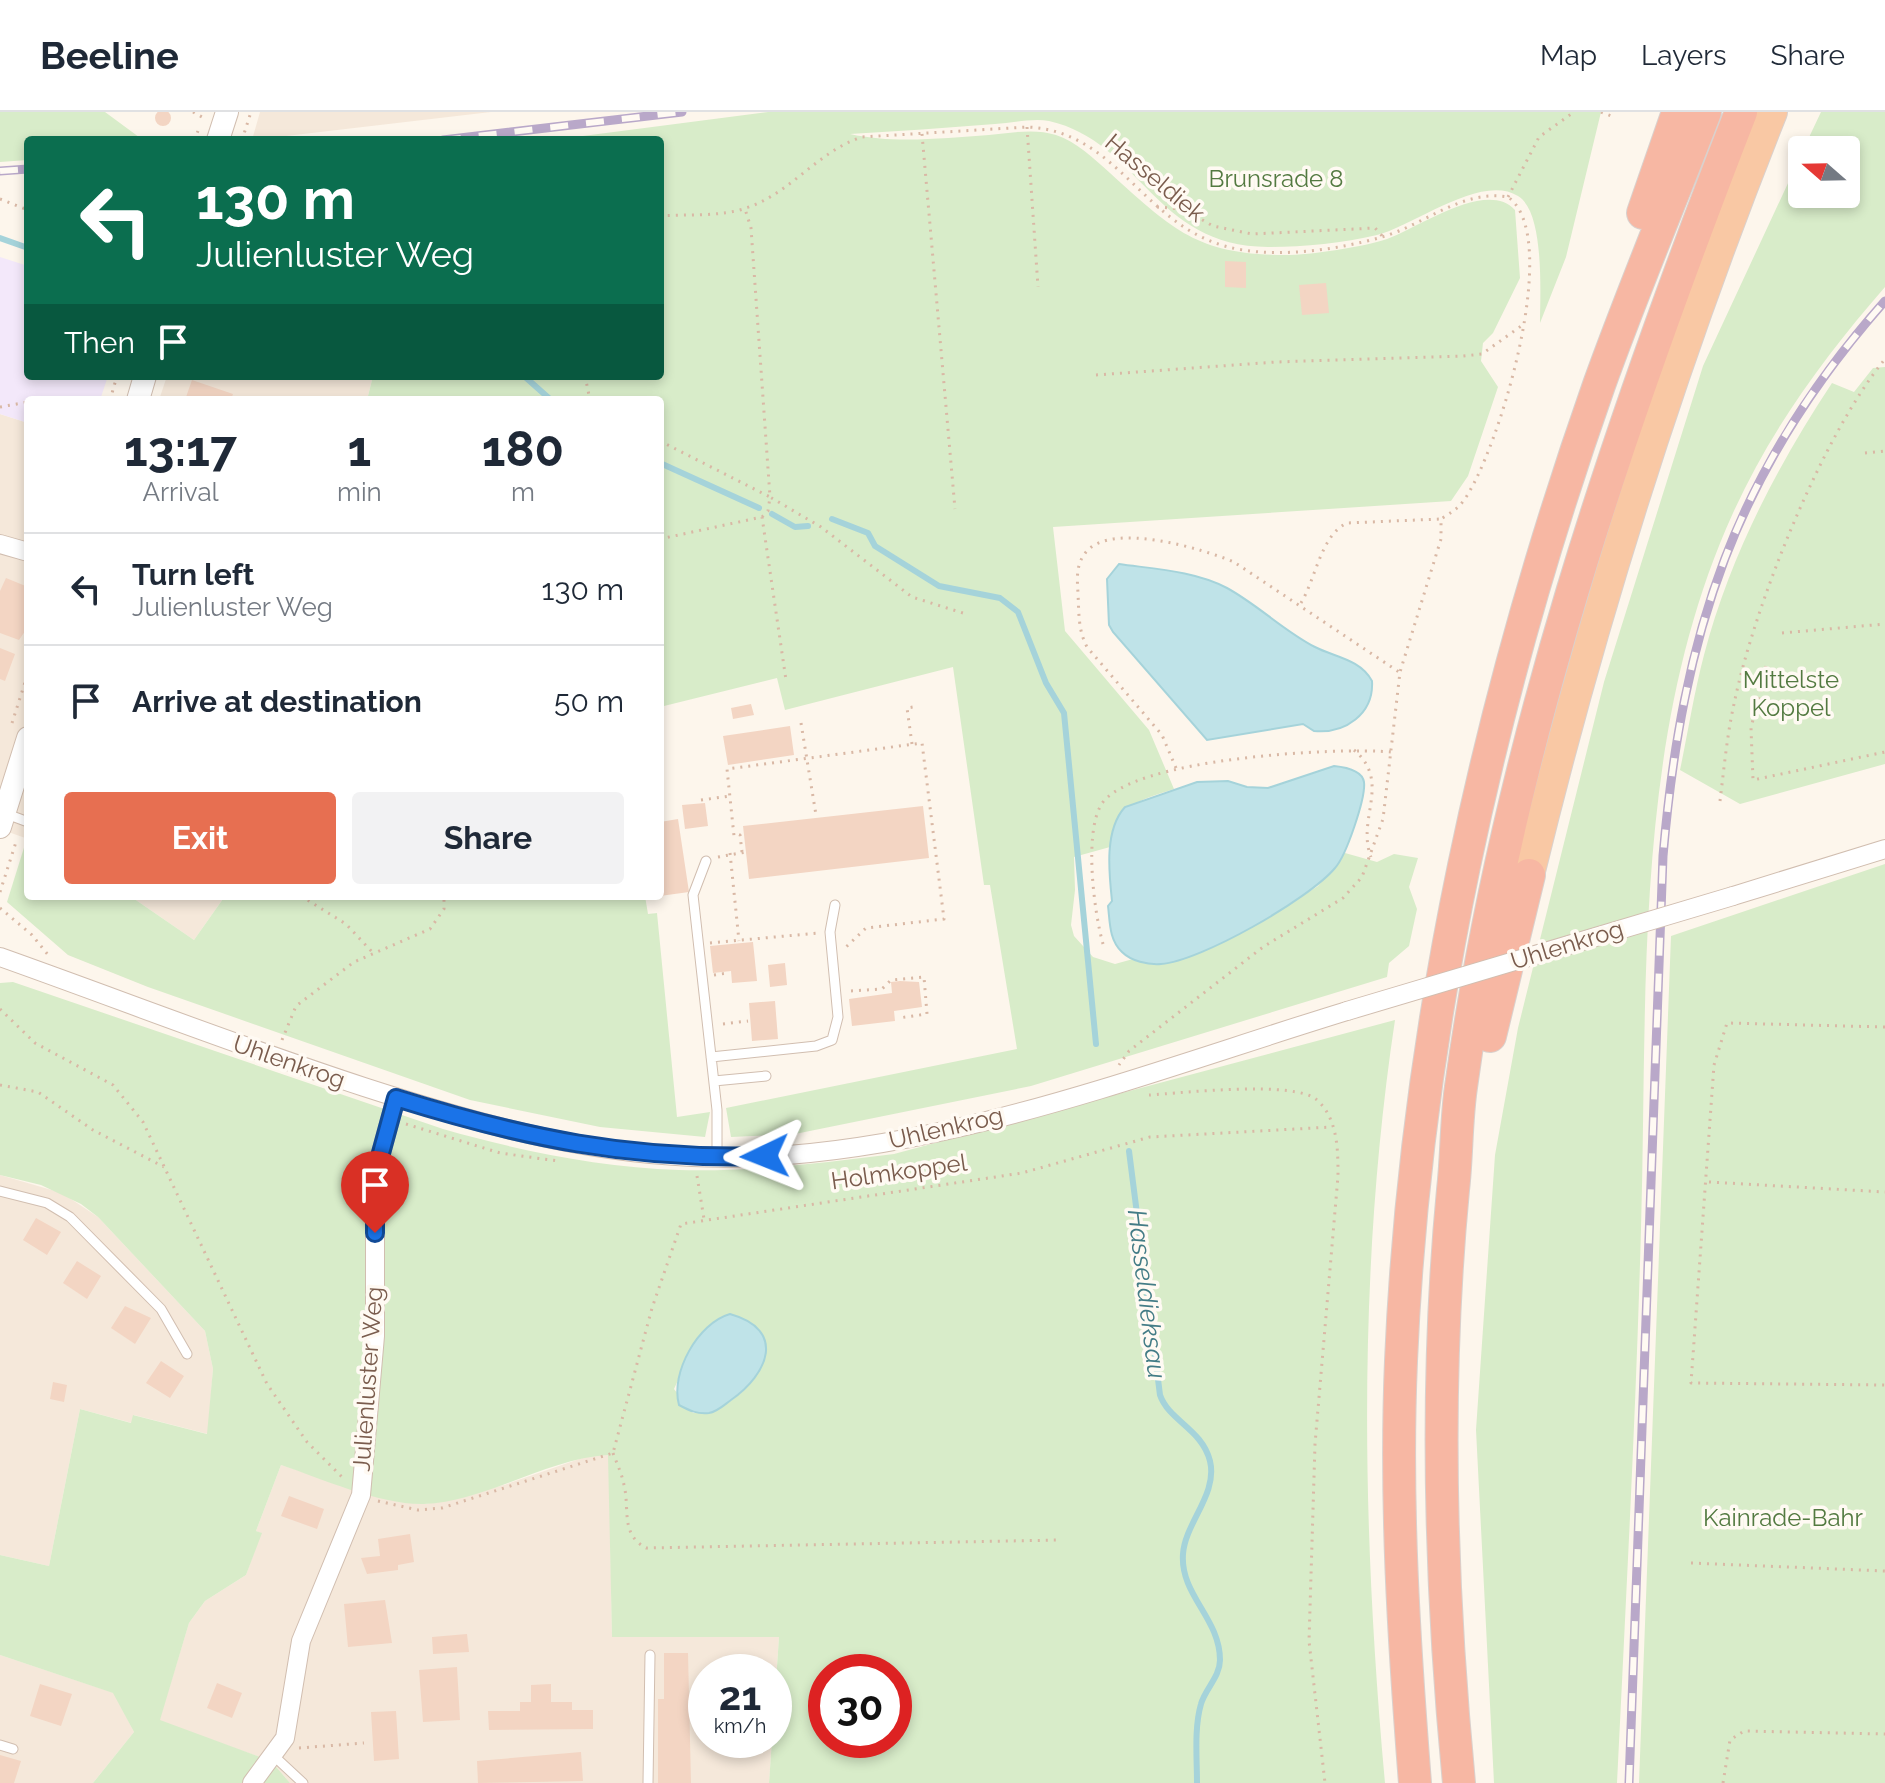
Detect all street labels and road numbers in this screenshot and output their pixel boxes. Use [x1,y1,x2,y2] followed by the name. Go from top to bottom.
[1099,127,1211,228] street label: Hasseldiek
[1507,914,1627,975] street label: Uhlenkrog
[229,1029,349,1094] street label: Uhlenkrog
[886,1100,1006,1155] street label: Uhlenkrog
[829,1148,969,1195] street label: Holmkoppel
[347,1285,388,1472] street label: Julienluster Weg

